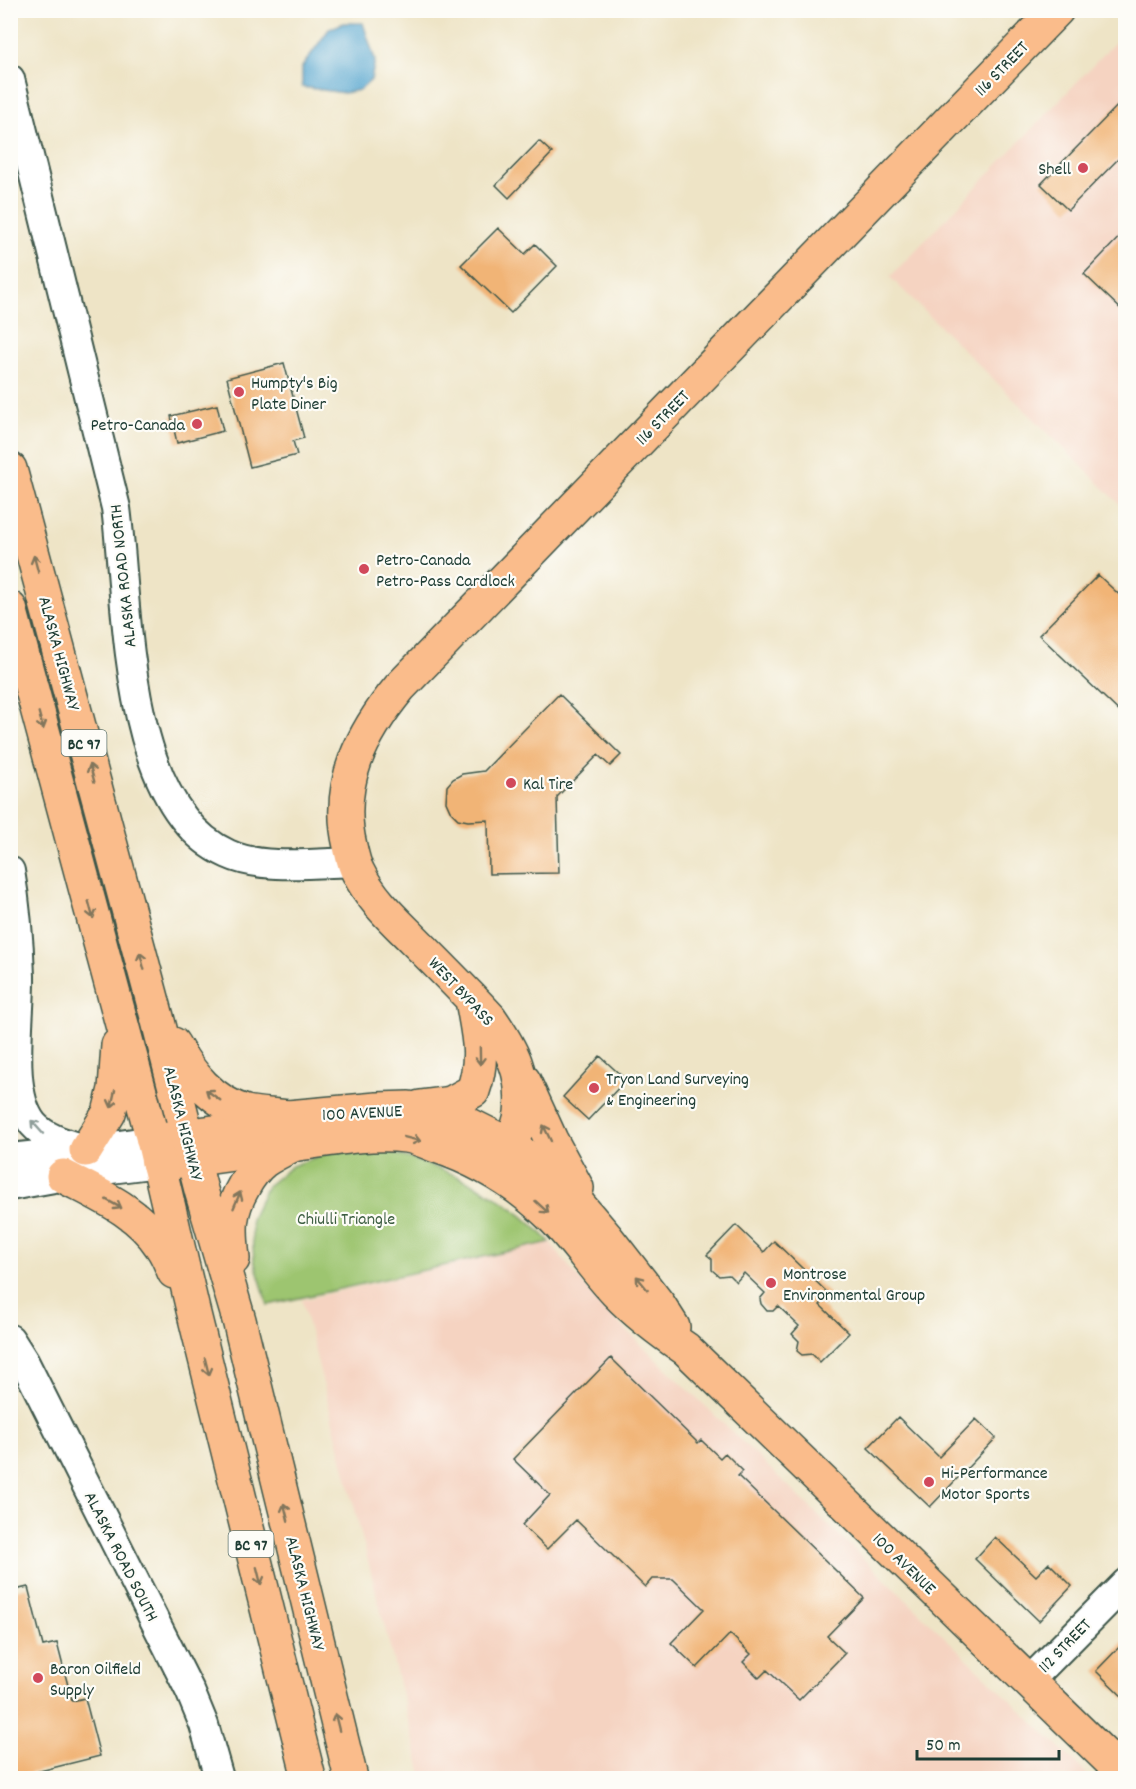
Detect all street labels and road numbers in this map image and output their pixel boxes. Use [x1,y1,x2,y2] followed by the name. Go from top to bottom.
[970,36,1036,103] street label: 116 STREET
[631,385,697,452] street label: 116 STREET
[105,503,144,649] street label: ALASKA ROAD NORTH
[30,594,85,715] street label: ALASKA HIGHWAY
[62,730,106,756] road number: BC 97
[421,952,499,1033] street label: WEST BYPASS
[155,1064,208,1185] street label: ALASKA HIGHWAY
[321,1100,403,1129] street label: 100 AVENUE
[76,1488,163,1626] street label: ALASKA ROAD SOUTH
[866,1528,941,1602] street label: 100 AVENUE
[228,1531,274,1557] road number: BC 97
[277,1534,330,1655] street label: ALASKA HIGHWAY
[1033,1614,1098,1680] street label: 112 STREET

